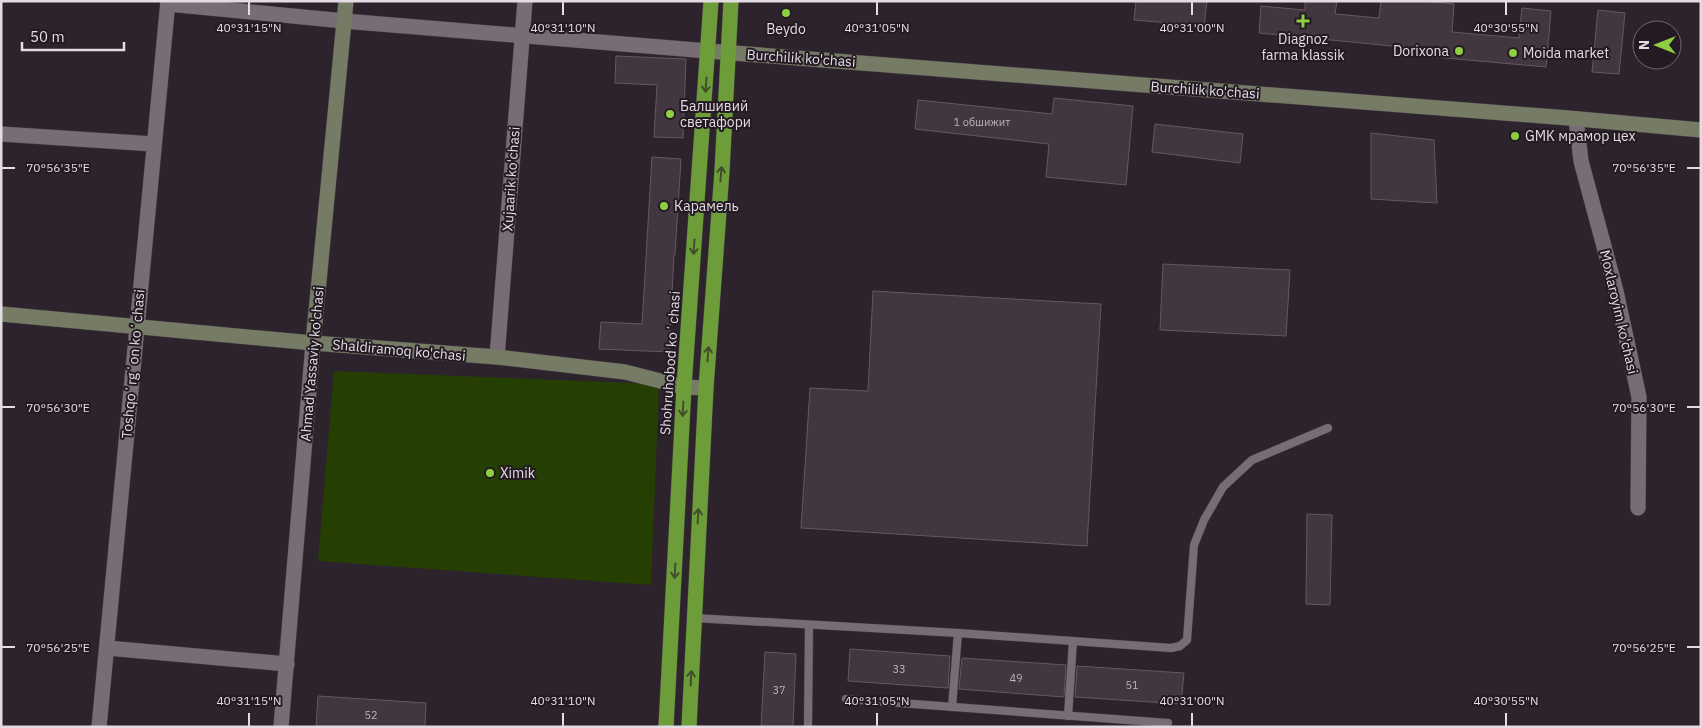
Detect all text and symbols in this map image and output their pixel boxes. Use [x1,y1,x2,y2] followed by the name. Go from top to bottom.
[780,7,792,19] marker: Beydo
[1296,14,1310,28] marker: Diagnoz farma klassik
[22,20,125,52] scale bar
[216,20,282,35] text: 40°31'15"N
[530,20,596,35] text: 40°31'10"N
[766,20,806,38] place label: Beydo
[844,20,910,35] text: 40°31'05"N
[1159,20,1225,35] text: 40°31'00"N
[1473,20,1539,35] text: 40°30'55"N
[1632,20,1682,70] north arrow
[30,27,65,46] text: 50 m
[1261,30,1345,64] place label: Diagnoz farma klassik
[1635,40,1653,50] text: N
[1393,42,1450,60] place label: Dorixona
[1523,44,1609,62] place label: Moida market
[746,45,856,71] street label: Burchilik ko'chasi
[1453,45,1465,57] marker: Dorixona
[1507,47,1519,59] marker: Moida market
[701,77,711,93] one-way arrow
[1150,77,1260,103] street label: Burchilik ko'chasi
[680,97,751,131] place label: Балшивий светафори
[664,108,676,120] marker: Балшивий светафори
[954,115,1011,129] house number: 1 обшижит
[498,126,524,232] street label: Xujaarik ko'chasi
[1525,127,1636,145] place label: GMK мрамор цех
[1509,130,1521,142] marker: GMK мрамор цех
[26,160,90,175] text: 70°56'35"E
[1612,160,1676,175] text: 70°56'35"E
[717,166,726,182] one-way arrow
[674,197,739,215] place label: Карамель
[658,200,670,212] marker: Карамель
[690,239,699,255] one-way arrow
[1596,248,1642,376] street label: Moxlaroyim ko'chasi
[296,286,328,442] street label: Ahmad Yassaviy ko'chasi
[117,289,149,439] street label: Toshqoʻrgʻon koʻchasi
[656,290,684,436] street label: Shohruhobod koʻchasi
[332,335,466,365] street label: Shaldiramoq ko'chasi
[703,346,713,362] one-way arrow
[26,400,90,415] text: 70°56'30"E
[1612,400,1676,415] text: 70°56'30"E
[679,401,688,417] one-way arrow
[500,464,536,482] place label: Ximik
[484,467,496,479] marker: Ximik
[694,508,703,524] one-way arrow
[670,563,679,579] one-way arrow
[26,640,90,655] text: 70°56'25"E
[1612,640,1676,655] text: 70°56'25"E
[892,662,906,676] house number: 33
[686,670,695,686] one-way arrow
[1009,671,1023,685] house number: 49
[1125,678,1139,692] house number: 51
[772,683,786,697] house number: 37
[216,693,282,708] text: 40°31'15"N
[530,693,596,708] text: 40°31'10"N
[844,693,910,708] text: 40°31'05"N
[1159,693,1225,708] text: 40°31'00"N
[1473,693,1539,708] text: 40°30'55"N
[364,708,378,722] house number: 52

